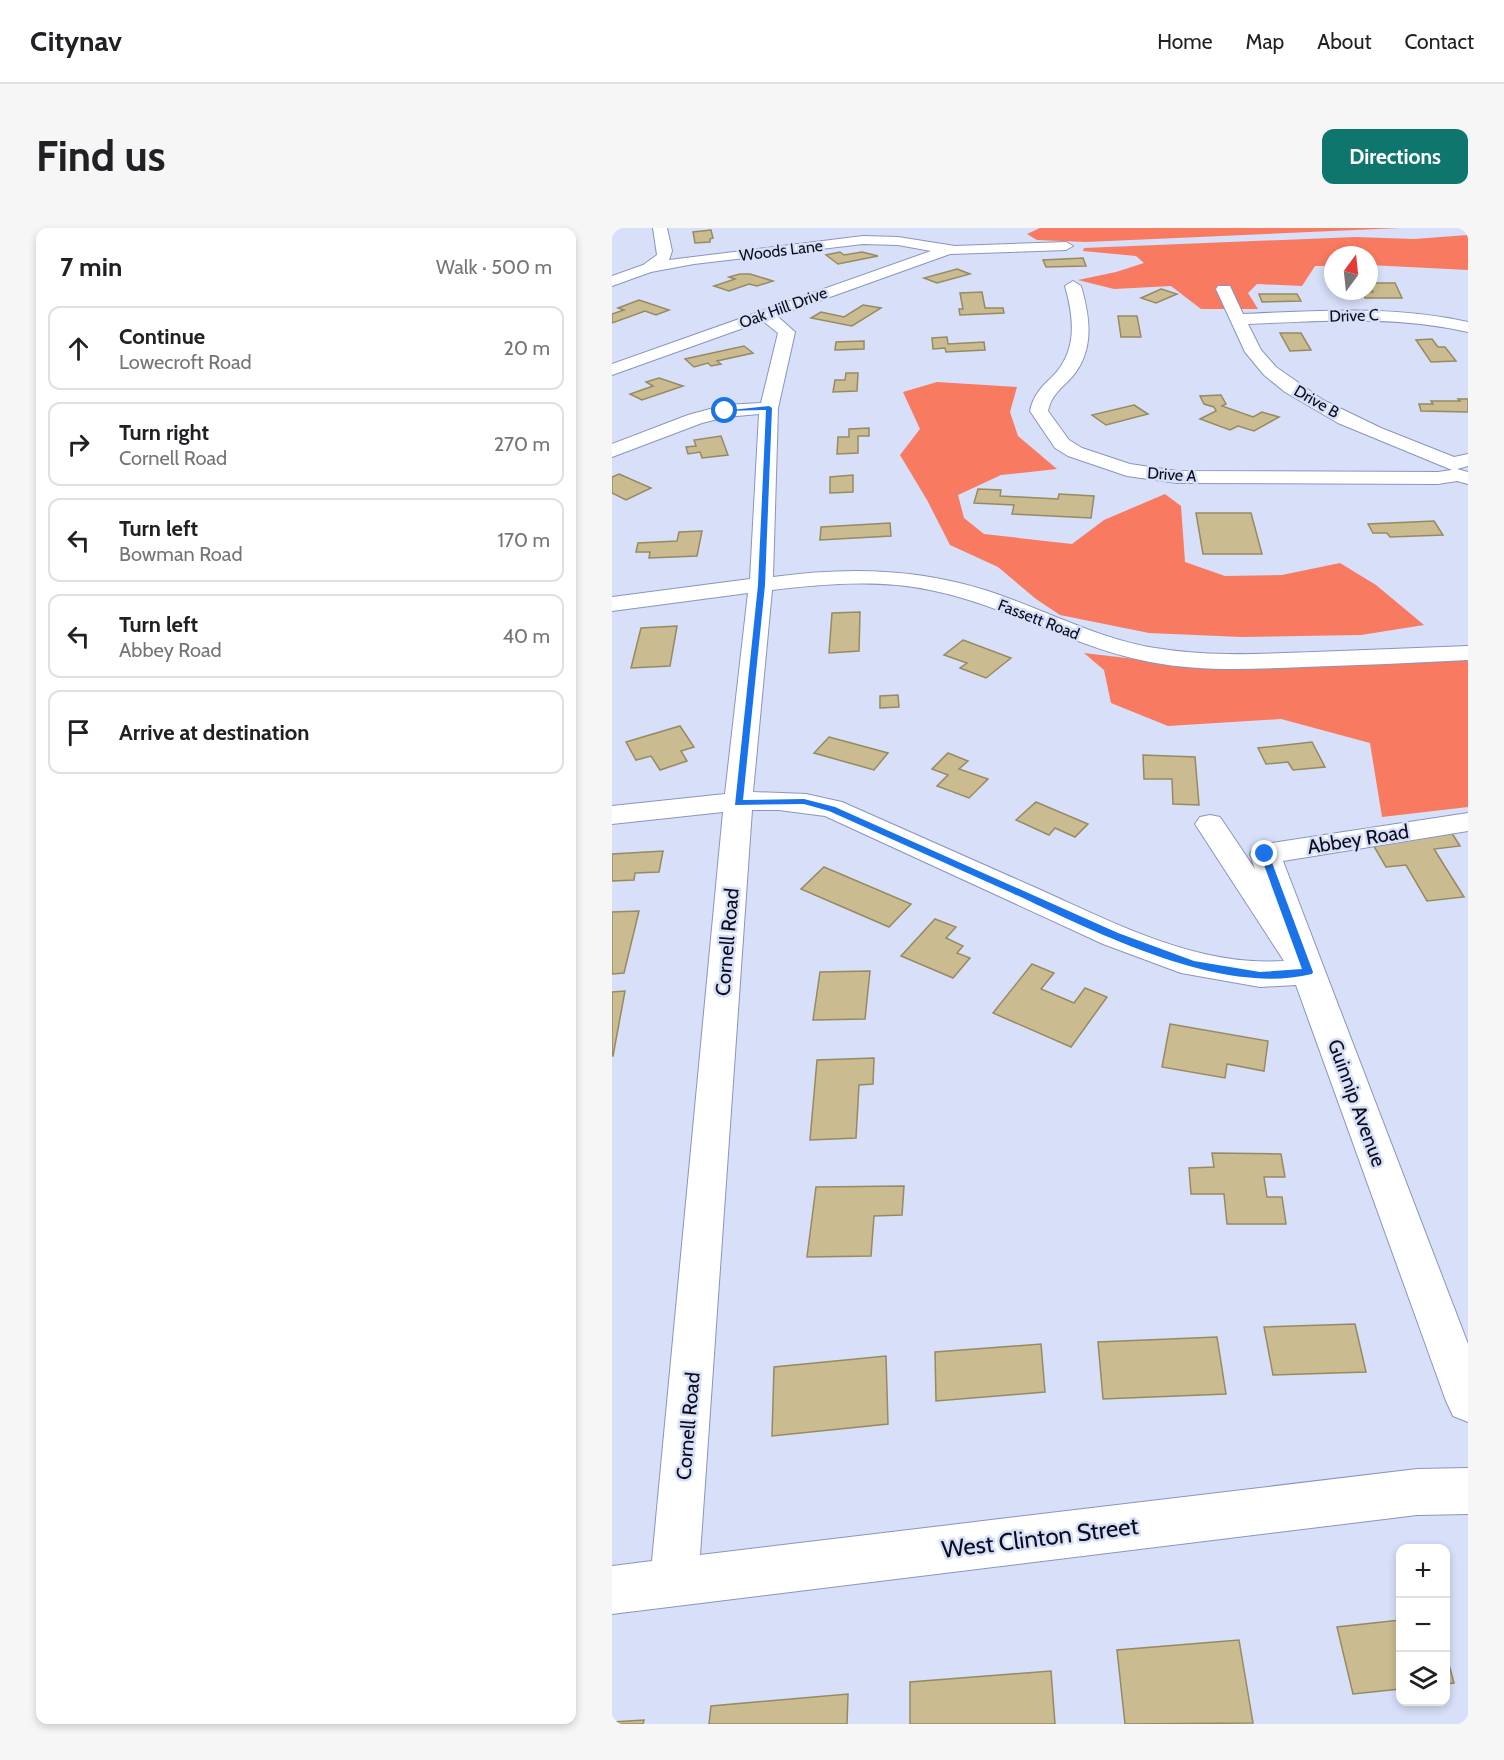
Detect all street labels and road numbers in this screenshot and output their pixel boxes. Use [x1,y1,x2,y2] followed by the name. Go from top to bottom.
[738,236,824,265] street label: Woods Lane
[737,283,830,332] street label: Oak Hill Drive
[1329,305,1379,326] street label: Drive C
[1291,381,1343,422] street label: Drive B
[1147,463,1197,486] street label: Drive A
[995,595,1082,644] street label: Fassett Road
[1305,819,1411,859] street label: Abbey Road
[710,887,744,997] street label: Cornell Road
[1323,1036,1391,1170] street label: Guinnip Avenue
[671,1371,705,1481] street label: Cornell Road
[940,1511,1140,1564] street label: West Clinton Street

